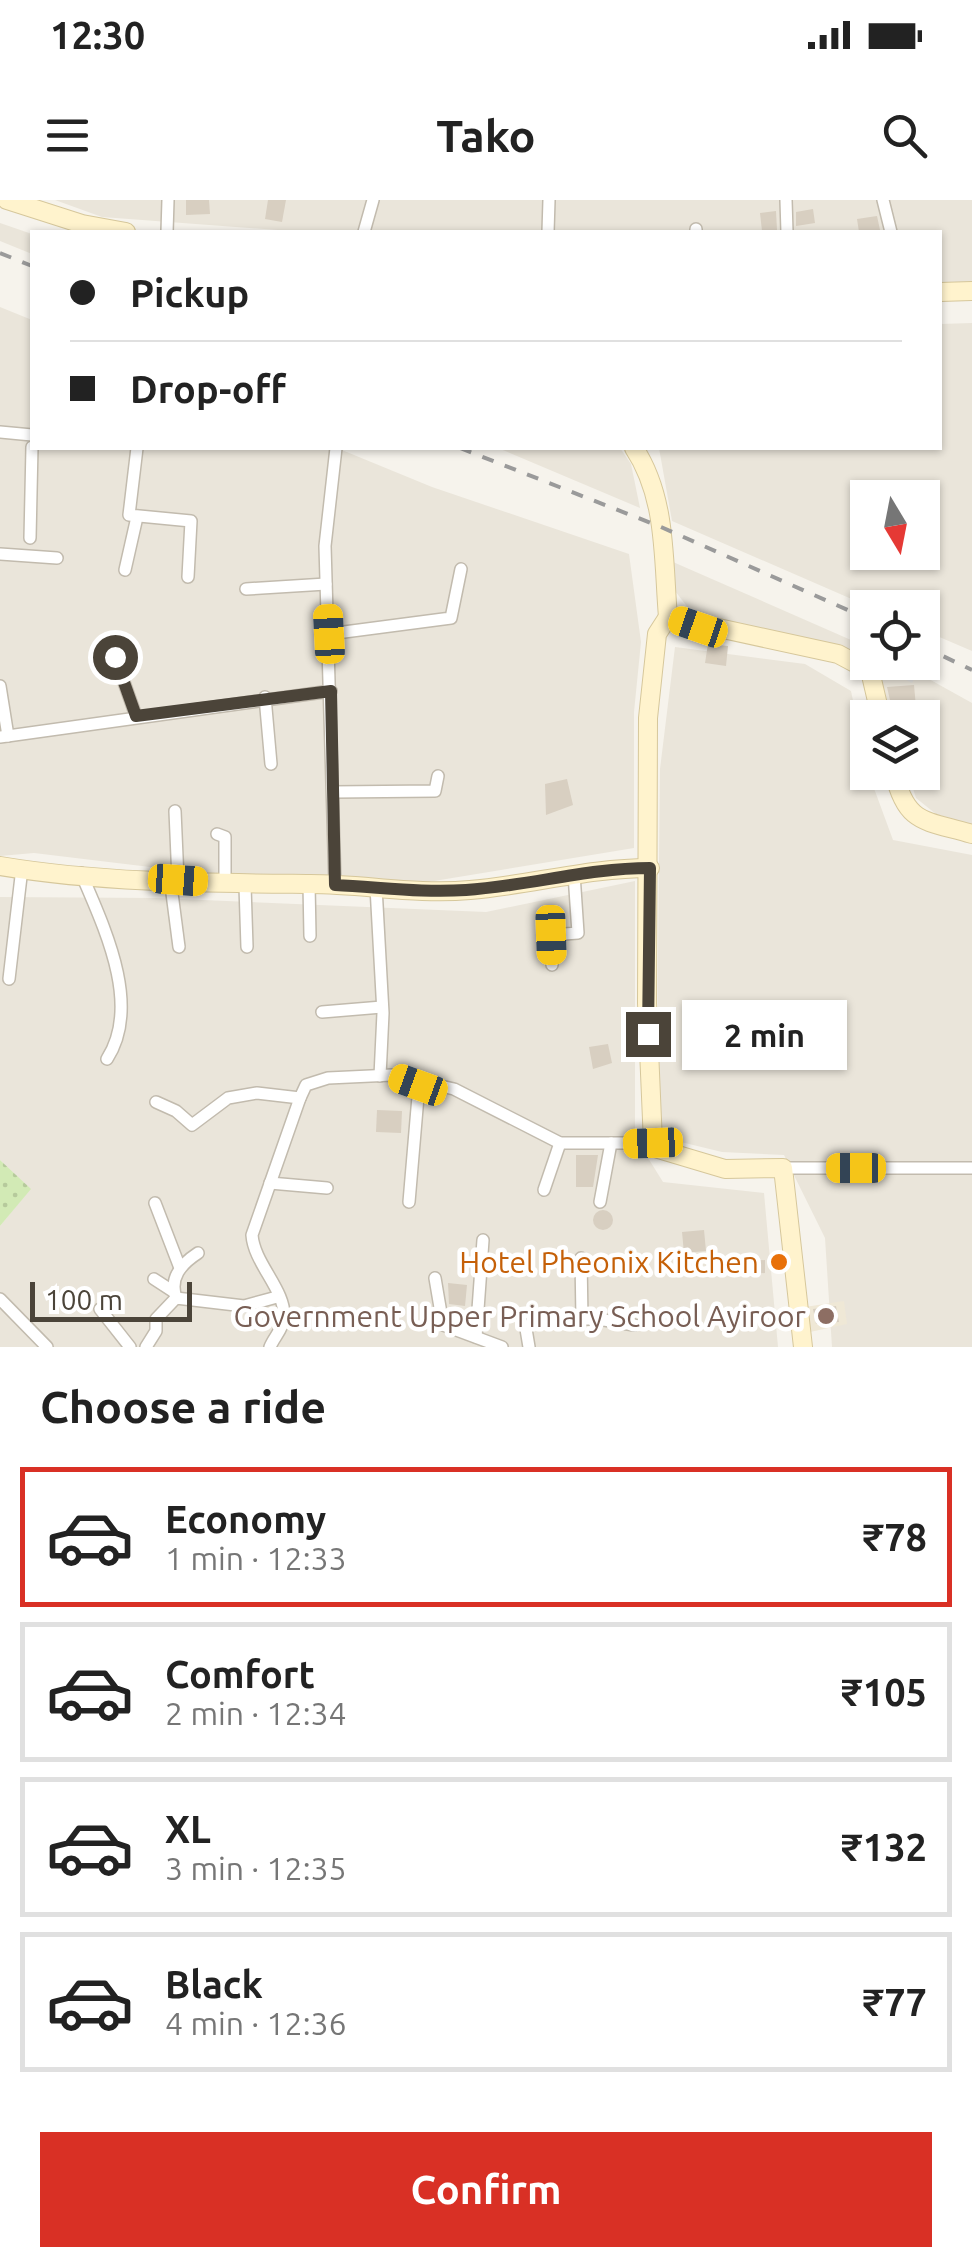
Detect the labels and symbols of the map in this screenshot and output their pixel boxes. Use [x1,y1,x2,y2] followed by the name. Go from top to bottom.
[850,480,940,570] north arrow
[312,603,346,665] car
[665,603,731,651] car
[93,635,138,680] route start
[147,863,209,897] car
[535,904,567,966] car
[683,999,848,1069] callout: 2 min
[626,1012,671,1057] route end
[385,1061,451,1109] car
[622,1127,684,1159] car
[826,1153,886,1183] car
[459,1245,759,1279] place label: Hotel Pheonix Kitchen
[768,1251,790,1273] marker: Hotel Pheonix Kitchen
[30,1277,192,1322] scale bar
[234,1299,807,1333] place label: Government Upper Primary School Ayiroor
[815,1305,837,1327] marker: Government Upper Primary School Ayiroor

